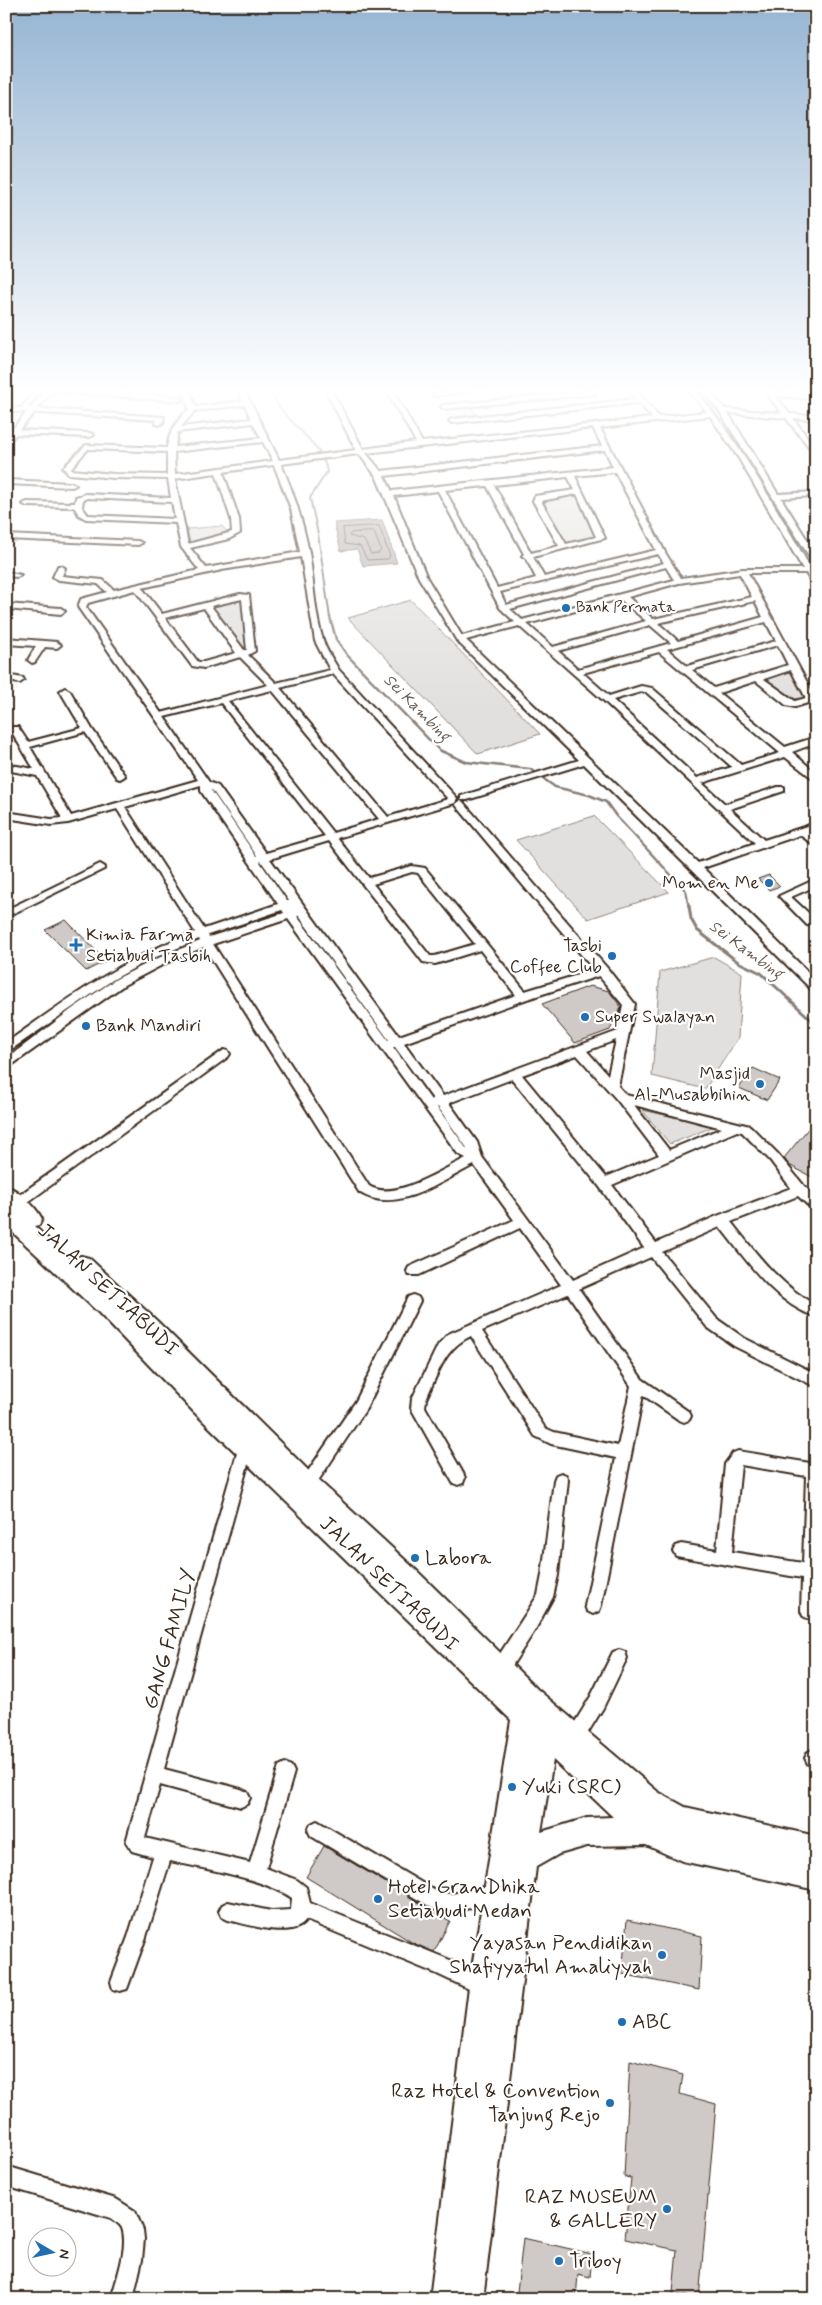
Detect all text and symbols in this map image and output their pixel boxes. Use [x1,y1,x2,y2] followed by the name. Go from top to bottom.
[576,598,676,618] place label: Bank Permata
[560,602,572,614] marker: Bank Permata
[377,670,456,749] water label: Sei Kambing
[662,871,759,895] place label: Mom en Me
[763,877,775,889] marker: Mom en Me
[703,916,789,987] water label: Sei Kambing
[86,923,211,968] place label: Kimia Farma Setiabudi Tasbih
[510,934,602,979] place label: Tasbi Coffee Club
[70,939,82,951] marker: Kimia Farma Setiabudi Tasbih
[606,950,618,962] marker: Tasbi Coffee Club
[595,1005,715,1029] place label: Super Swalayan
[579,1011,591,1023] marker: Super Swalayan
[96,1014,201,1038] place label: Bank Mandiri
[80,1020,92,1032] marker: Bank Mandiri
[634,1062,750,1107] place label: Masjid Al-Musabbihin
[754,1078,766,1090] marker: Masjid Al-Musabbihin
[31,1217,185,1363] street label: JALAN SETIABUDI
[313,1510,465,1658] street label: JALAN SETIABUDI
[425,1544,492,1572] place label: Labora
[409,1552,421,1564] marker: Labora
[137,1565,203,1713] street label: GANG FAMILY
[522,1773,621,1801] place label: Yuki (SRC)
[506,1781,518,1793] marker: Yuki (SRC)
[388,1873,540,1925] place label: Hotel GranDhika Setiabudi Medan
[372,1893,384,1905] marker: Hotel GranDhika Setiabudi Medan
[449,1929,652,1981] place label: Yayasan Pendidikan Shafiyyatul Amaliyyah
[656,1949,668,1961] marker: Yayasan Pendidikan Shafiyyatul Amaliyyah
[632,2008,671,2036] place label: ABC
[616,2016,628,2028] marker: ABC
[391,2077,600,2131] place label: Raz Hotel & Convention Tanjung Rejo
[604,2097,616,2109] marker: Raz Hotel & Convention Tanjung Rejo
[525,2183,657,2235] place label: RAZ MUSEUM & GALLERY
[661,2203,673,2215] marker: RAZ MUSEUM & GALLERY
[28,2228,78,2278] north arrow
[569,2247,622,2275] place label: Triboy
[54,2248,73,2260] text: N
[553,2255,565,2267] marker: Triboy

